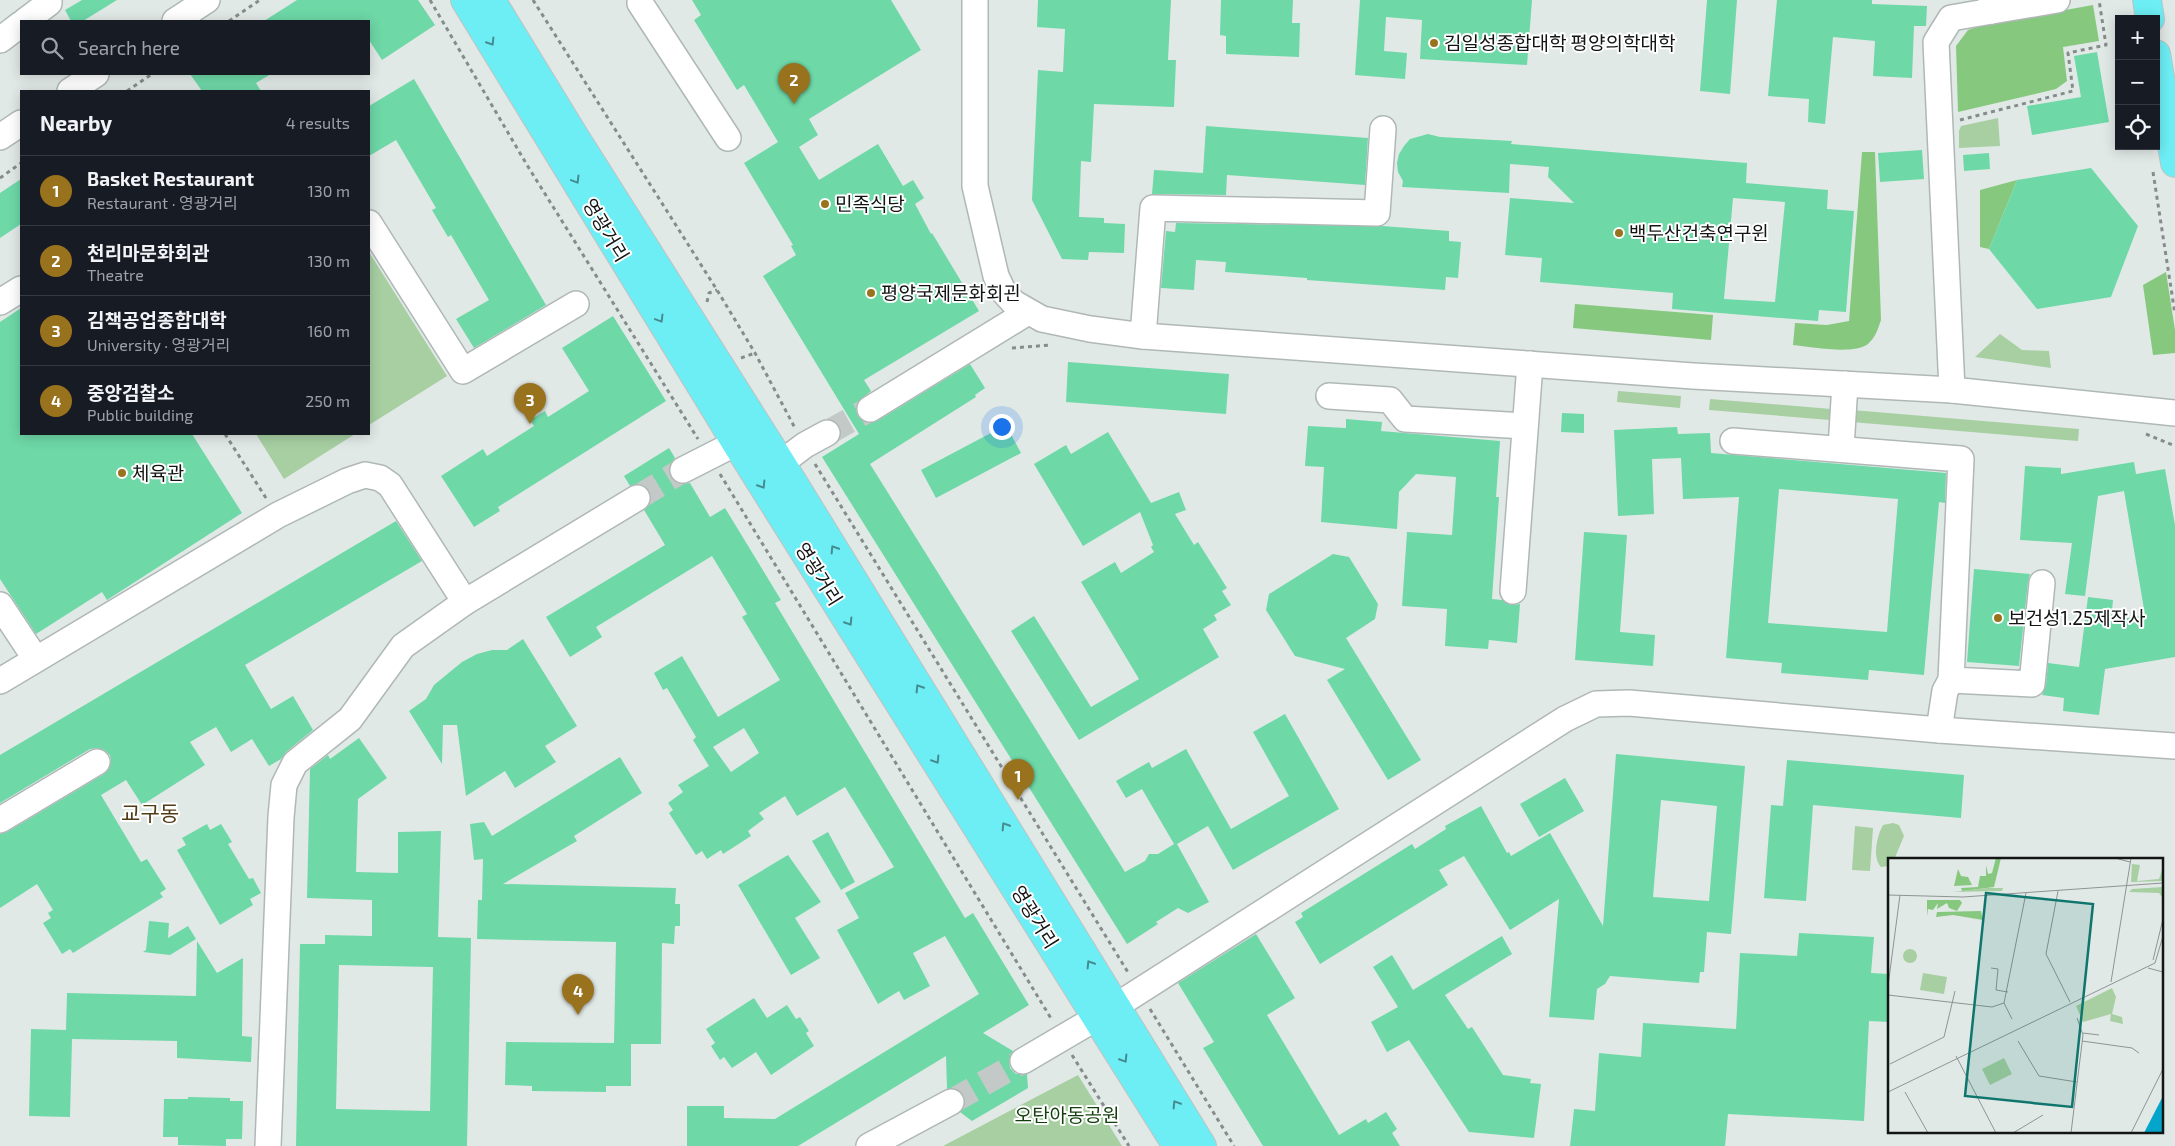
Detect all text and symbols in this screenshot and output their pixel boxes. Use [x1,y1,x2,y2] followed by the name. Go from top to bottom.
[2115,15,2160,150] map controls
[2115,15,2160,60] button: +
[20,20,370,75] search box
[1444,31,1676,54] place label: 김일성종합대학 평양의학대학
[38,34,66,62] icon: search
[78,36,180,59] text: Search here
[484,36,494,45] one-way arrow
[1428,37,1440,49] marker: 김일성종합대학 평양의학대학
[2115,60,2160,105] button: −
[778,63,810,104] pin: 2
[2115,105,2160,150] button: locate
[40,110,112,135] text: Nearby
[286,113,350,132] text: 4 results
[87,167,254,190] text: Basket Restaurant
[569,175,579,184] one-way arrow
[53,181,59,200] text: 1
[308,181,350,200] text: 130 m
[835,192,905,215] place label: 민족식당
[87,193,238,212] text: Restaurant · 영광거리
[579,194,634,266] street label: 영광거리
[819,198,831,210] marker: 민족식당
[1629,221,1769,244] place label: 백두산건축연구윈
[1613,227,1625,239] marker: 백두산건축연구윈
[87,241,209,264] text: 천리마문화회관
[51,251,61,270] text: 2
[308,251,350,270] text: 130 m
[87,265,144,284] text: Theatre
[881,281,1021,304] place label: 평양국제문화회괸
[865,287,877,299] marker: 평양국제문화회괸
[87,308,227,331] text: 김책공업종합대학
[654,313,664,322] one-way arrow
[51,321,61,340] text: 3
[307,321,350,340] text: 160 m
[87,335,230,354] text: University · 영광거리
[87,381,174,404] text: 중앙검찰소
[514,383,546,424] pin: 3
[51,391,61,410] text: 4
[305,391,350,410] text: 250 m
[87,405,193,424] text: Public building
[989,414,1015,440] your location
[132,461,184,484] place label: 체육관
[116,467,128,479] marker: 체육관
[756,479,766,488] one-way arrow
[791,538,848,609] street label: 영광거리
[831,546,840,555] one-way arrow
[2008,606,2146,629] place label: 보건성1.25제작사
[1992,612,2004,624] marker: 보건성1.25제작사
[843,617,852,626] one-way arrow
[916,684,926,693] one-way arrow
[929,754,939,763] one-way arrow
[1002,759,1034,800] pin: 1
[121,800,179,825] district label: 교구동
[1001,822,1011,831] one-way arrow
[1888,858,2162,1134] inset map
[1007,881,1064,952] street label: 영광거리
[1087,961,1097,970] one-way arrow
[562,974,594,1015] pin: 4
[1117,1053,1127,1062] one-way arrow
[1173,1101,1183,1110] one-way arrow
[1015,1103,1119,1126] park label: 오탄아동공원

